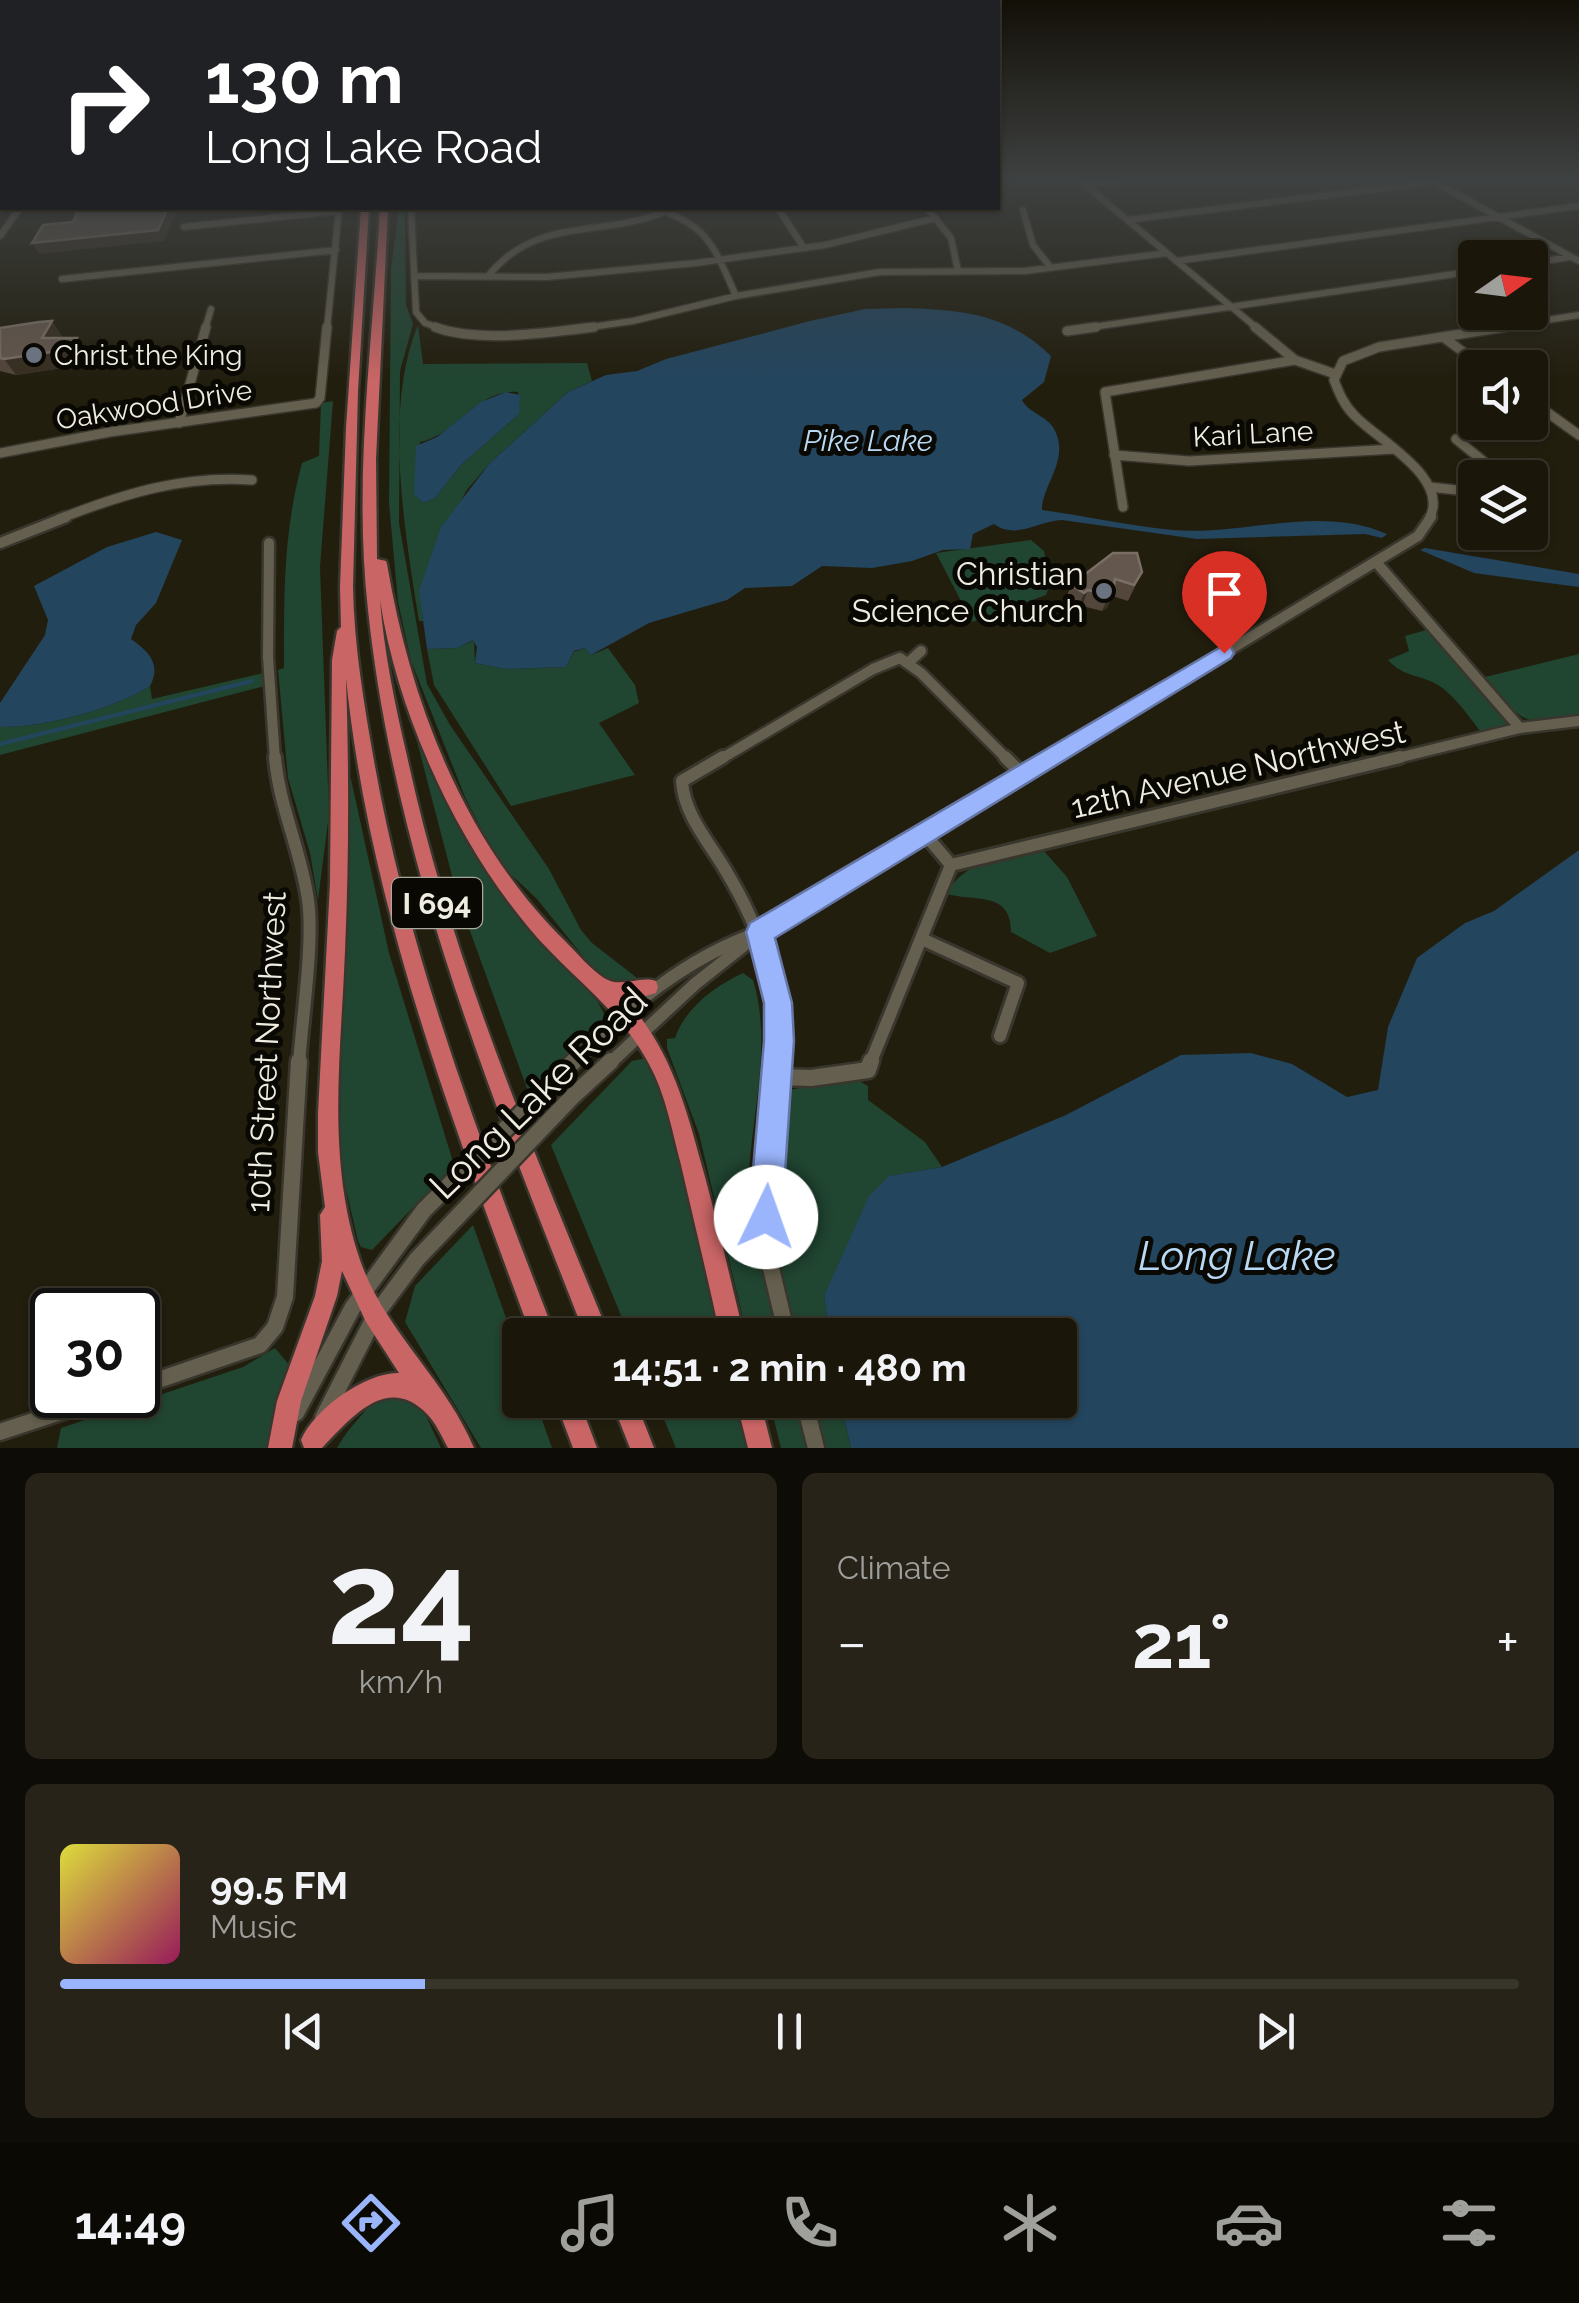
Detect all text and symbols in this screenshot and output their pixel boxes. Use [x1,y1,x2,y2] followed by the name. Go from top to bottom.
[205,37,404,119] text: 130 m
[40,40,170,170] icon: right
[205,121,542,174] text: Long Lake Road
[1458,240,1548,330] north arrow
[1458,240,1548,550] map controls
[54,339,243,372] place label: Christ the King
[23,344,45,366] marker: Christ the King
[1458,350,1548,440] button: sound
[54,373,254,437] street label: Oakwood Drive
[1192,414,1314,454] street label: Kari Lane
[803,423,933,458] water label: Pike Lake
[1458,460,1548,550] button: layers
[1182,551,1267,654] pin
[852,555,1084,629] place label: Christian Science Church
[1197,566,1252,621] icon: arrive
[1093,580,1115,602] marker: Christian Science Church
[1067,713,1409,825] street label: 12th Avenue Northwest
[392,878,482,928] road number: I 694
[239,890,293,1214] street label: 10th Street Northwest
[420,978,656,1208] street label: Long Lake Road
[714,1165,818,1269] position arrow
[1138,1231,1336,1280] water label: Long Lake
[30,1288,160,1418] speed limit sign: 30
[612,1345,967,1390] text: 14:51 · 2 min · 480 m
[327,1522,475,1674] text: 24
[837,1549,951,1586] text: Climate
[1132,1597,1231,1686] text: 21°
[837,1610,867,1675] text: −
[1496,1610,1519,1675] text: +
[359,1663,443,1700] text: km/h
[210,1863,348,1908] text: 99.5 FM
[210,1908,297,1945] text: Music
[276,2004,331,2059] icon: previous
[762,2004,817,2059] icon: pause
[1248,2004,1303,2059] icon: next
[336,2188,406,2258] icon: directions
[555,2188,625,2258] icon: music
[775,2188,845,2258] icon: phone
[995,2188,1065,2258] icon: climate
[1214,2188,1284,2258] icon: car
[1434,2188,1504,2258] icon: filters
[75,2197,186,2250] text: 14:49

